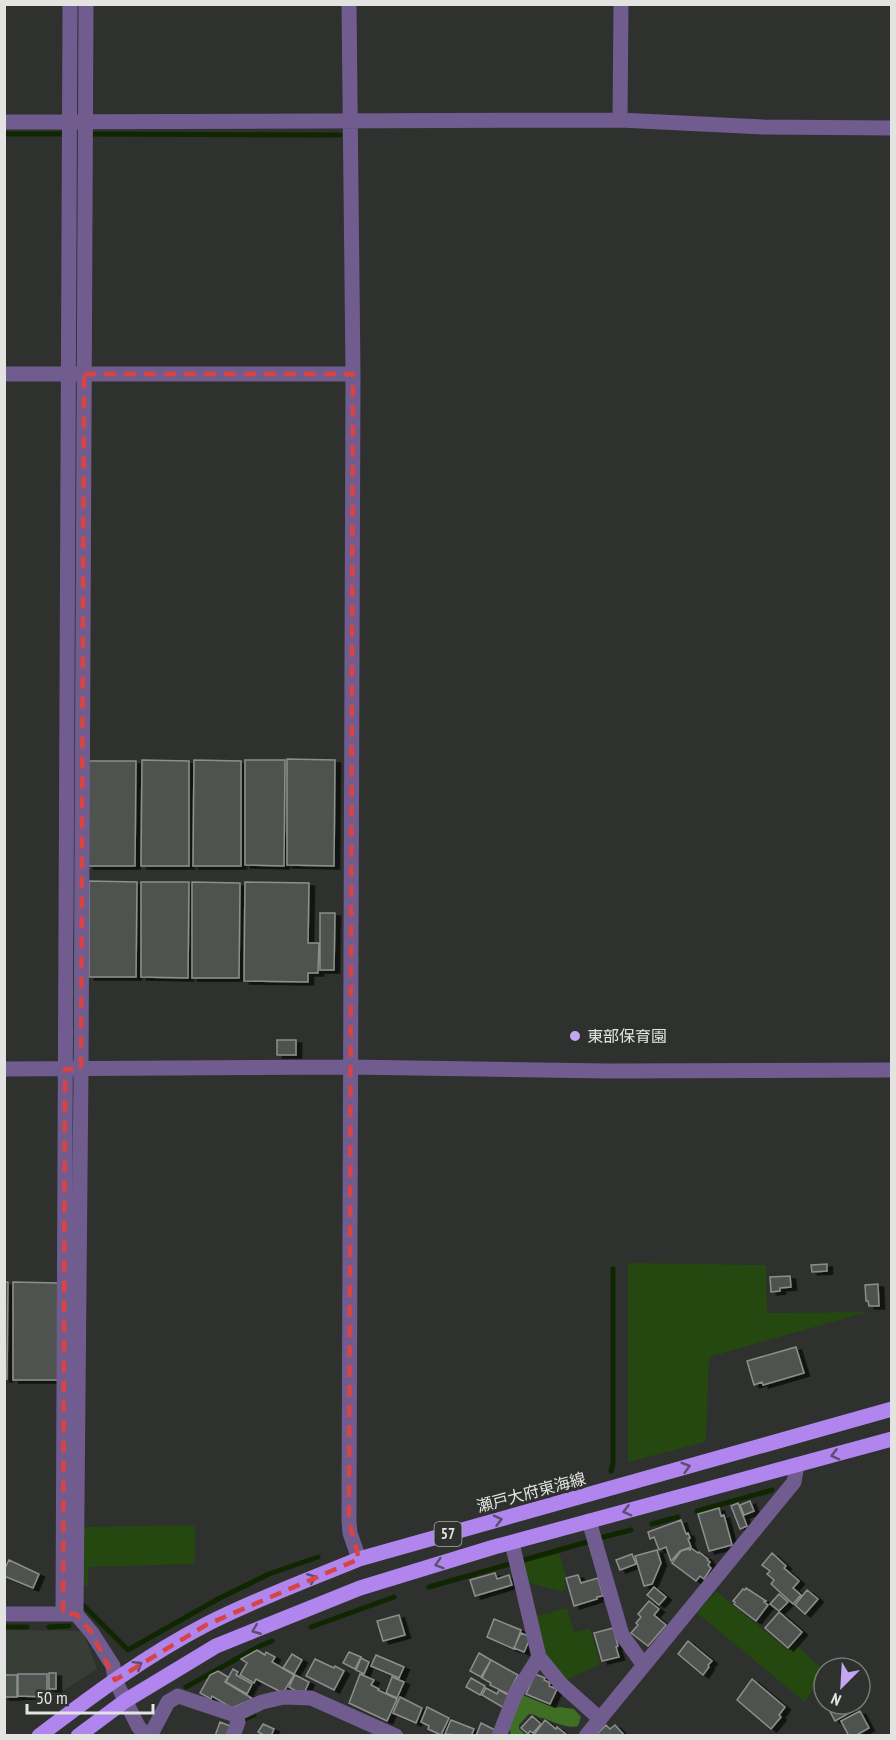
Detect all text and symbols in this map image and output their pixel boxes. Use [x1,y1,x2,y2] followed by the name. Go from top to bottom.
[587,1026,667,1046] place label: 東部保育園
[568,1029,582,1043] marker: 東部保育園
[830,1448,841,1460] one-way arrow
[680,1462,691,1474] one-way arrow
[474,1468,588,1516] street label: 瀬戸大府東海線
[622,1504,632,1517] one-way arrow
[492,1515,503,1527] one-way arrow
[434,1522,462,1546] road number: 57
[434,1557,445,1569] one-way arrow
[306,1573,317,1585] one-way arrow
[251,1623,262,1636] one-way arrow
[812,1656,872,1716] north arrow
[132,1660,142,1672] one-way arrow
[27,1677,153,1715] scale bar
[36,1686,68,1709] text: 50 m
[828,1689,844,1711] text: N

